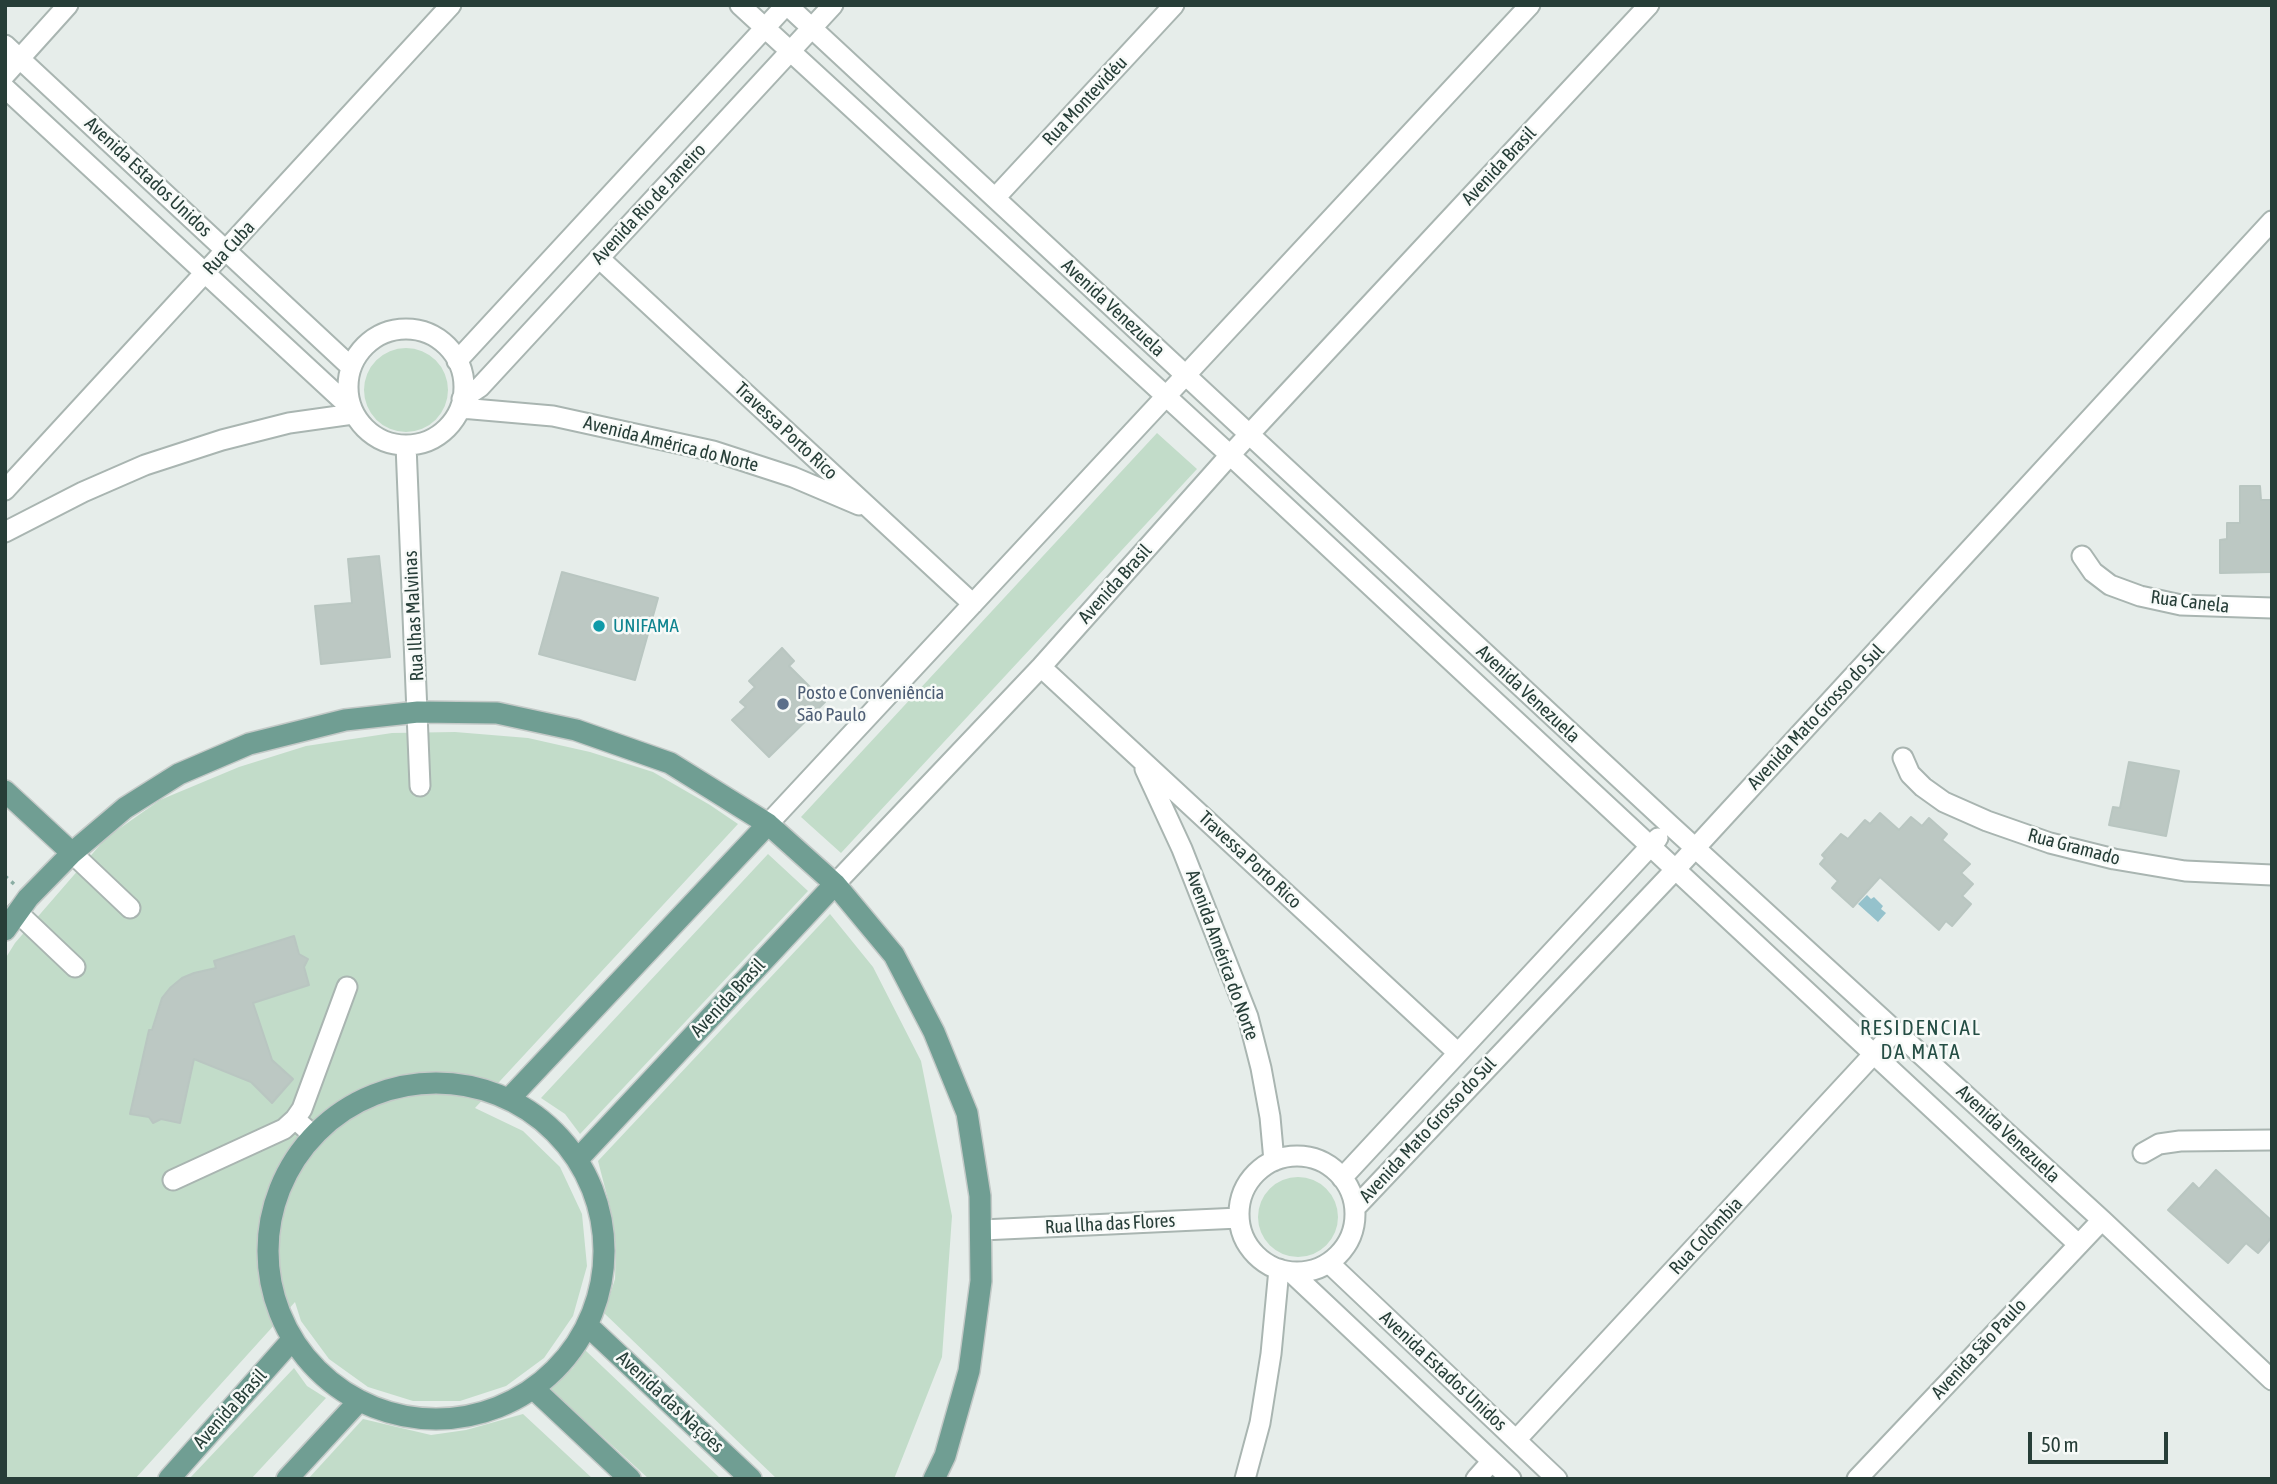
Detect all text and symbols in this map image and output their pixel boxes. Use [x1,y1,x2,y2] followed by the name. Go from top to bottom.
[1038,52,1132,150] street label: Rua Montevidéu
[80,112,216,242] street label: Avenida Estados Unidos
[1457,122,1541,210] street label: Avenida Brasil
[587,139,711,269] street label: Avenida Rio de Janeiro
[198,216,260,280] street label: Rua Cuba
[1056,254,1170,362] street label: Avenida Venezuela
[730,377,842,485] street label: Travessa Porto Rico
[581,411,761,477] street label: Avenida América do Norte
[1073,540,1157,628] street label: Avenida Brasil
[399,550,429,682] street label: Rua Ilhas Malvinas
[2149,586,2231,618] street label: Rua Canela
[613,615,679,637] place label: UNIFAMA
[591,618,607,634] marker: UNIFAMA
[1471,640,1585,748] street label: Avenida Venezuela
[1743,640,1889,794] street label: Avenida Mato Grosso do Sul
[797,682,944,726] place label: Posto e Conveniência São Paulo
[775,696,791,712] marker: Posto e Conveniência São Paulo
[1194,806,1306,914] street label: Travessa Porto Rico
[2025,824,2123,870] street label: Rua Gramado
[1181,867,1263,1043] street label: Avenida América do Norte
[686,954,770,1042] street label: Avenida Brasil
[1861,1015,1981,1065] district label: RESIDENCIAL DA MATA
[1355,1053,1501,1207] street label: Avenida Mato Grosso do Sul
[1951,1080,2065,1188] street label: Avenida Venezuela
[1664,1193,1748,1279] street label: Rua Colômbia
[1044,1209,1176,1239] street label: Rua llha das Flores
[1927,1294,2031,1404] street label: Avenida São Paulo
[1375,1306,1511,1436] street label: Avenida Estados Unidos
[612,1347,728,1457] street label: Avenida das Nações
[188,1365,272,1453] street label: Avenida Brasil
[2032,1418,2172,1462] scale bar
[2041,1432,2079,1456] text: 50 m

